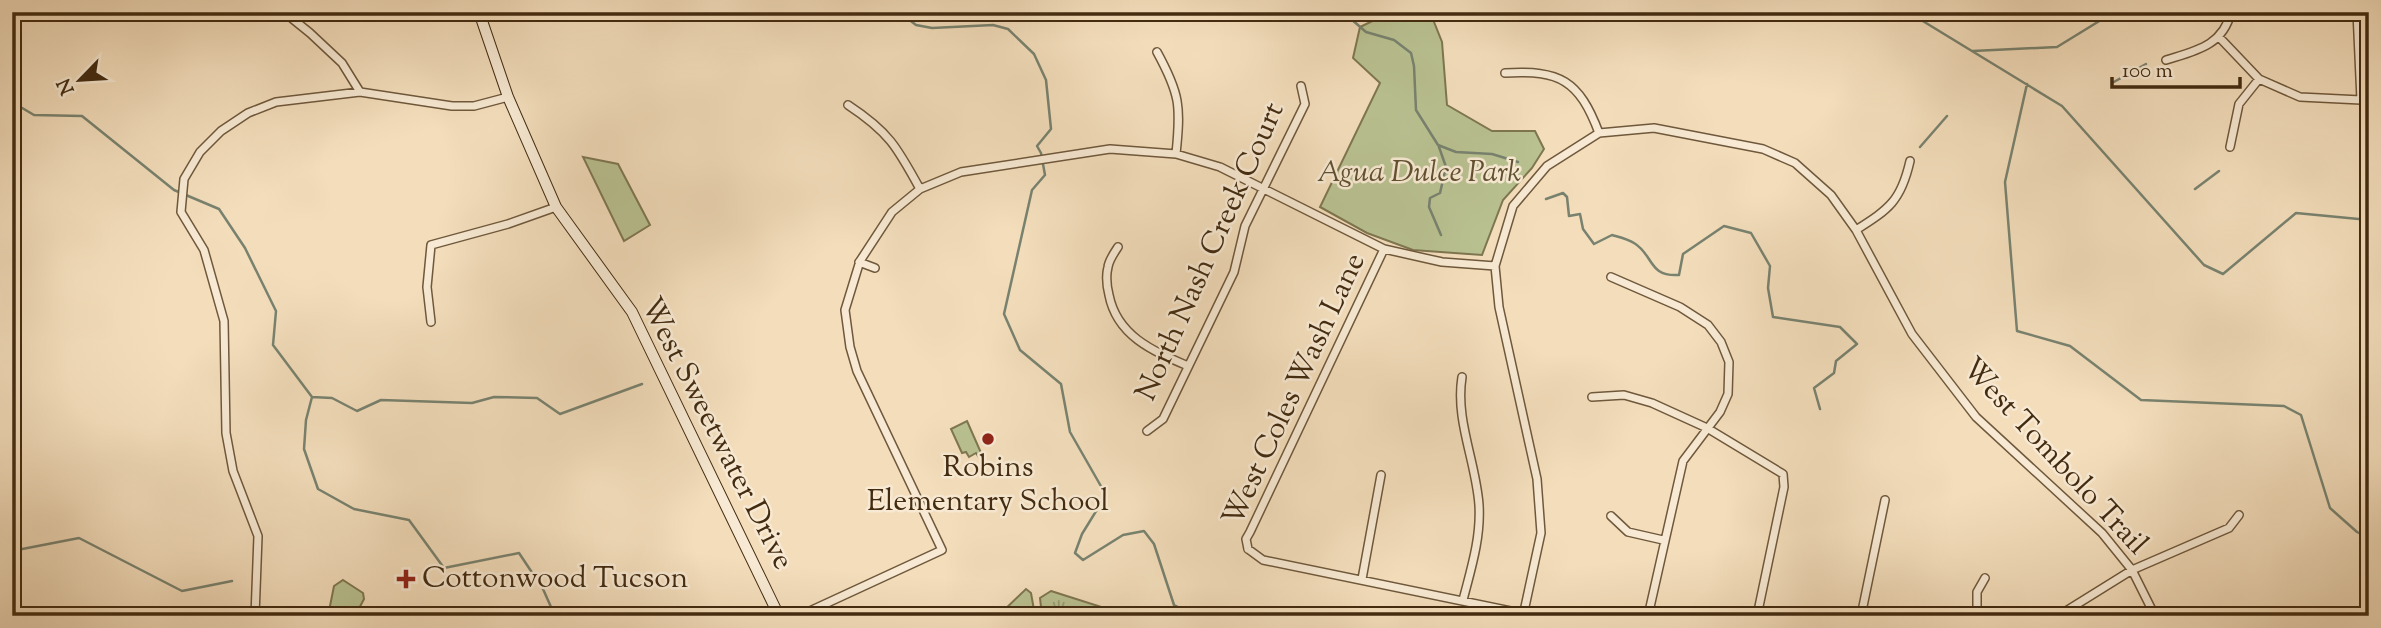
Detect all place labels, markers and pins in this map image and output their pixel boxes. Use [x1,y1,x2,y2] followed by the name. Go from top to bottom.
[980,431,996,447] marker: Robins Elementary School
[867,447,1109,524] place label: Robins Elementary School
[422,558,689,601] place label: Cottonwood Tucson
[396,569,416,589] marker: Cottonwood Tucson

